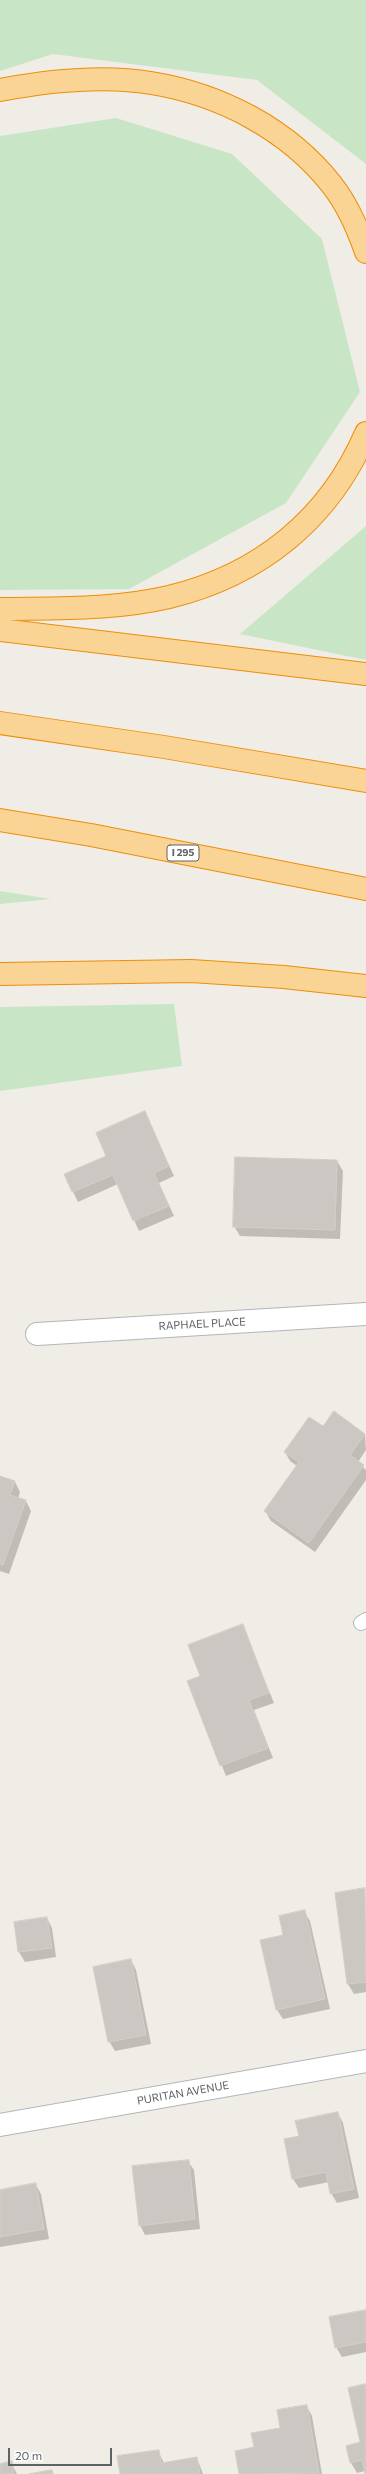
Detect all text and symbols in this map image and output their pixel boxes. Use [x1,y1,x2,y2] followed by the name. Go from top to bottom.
[167,845,199,861] road number: I 295
[158,1315,246,1333] street label: RAPHAEL PLACE
[136,2078,230,2108] street label: PURITAN AVENUE
[10,2440,114,2466] scale bar
[15,2448,42,2462] text: 20 m

